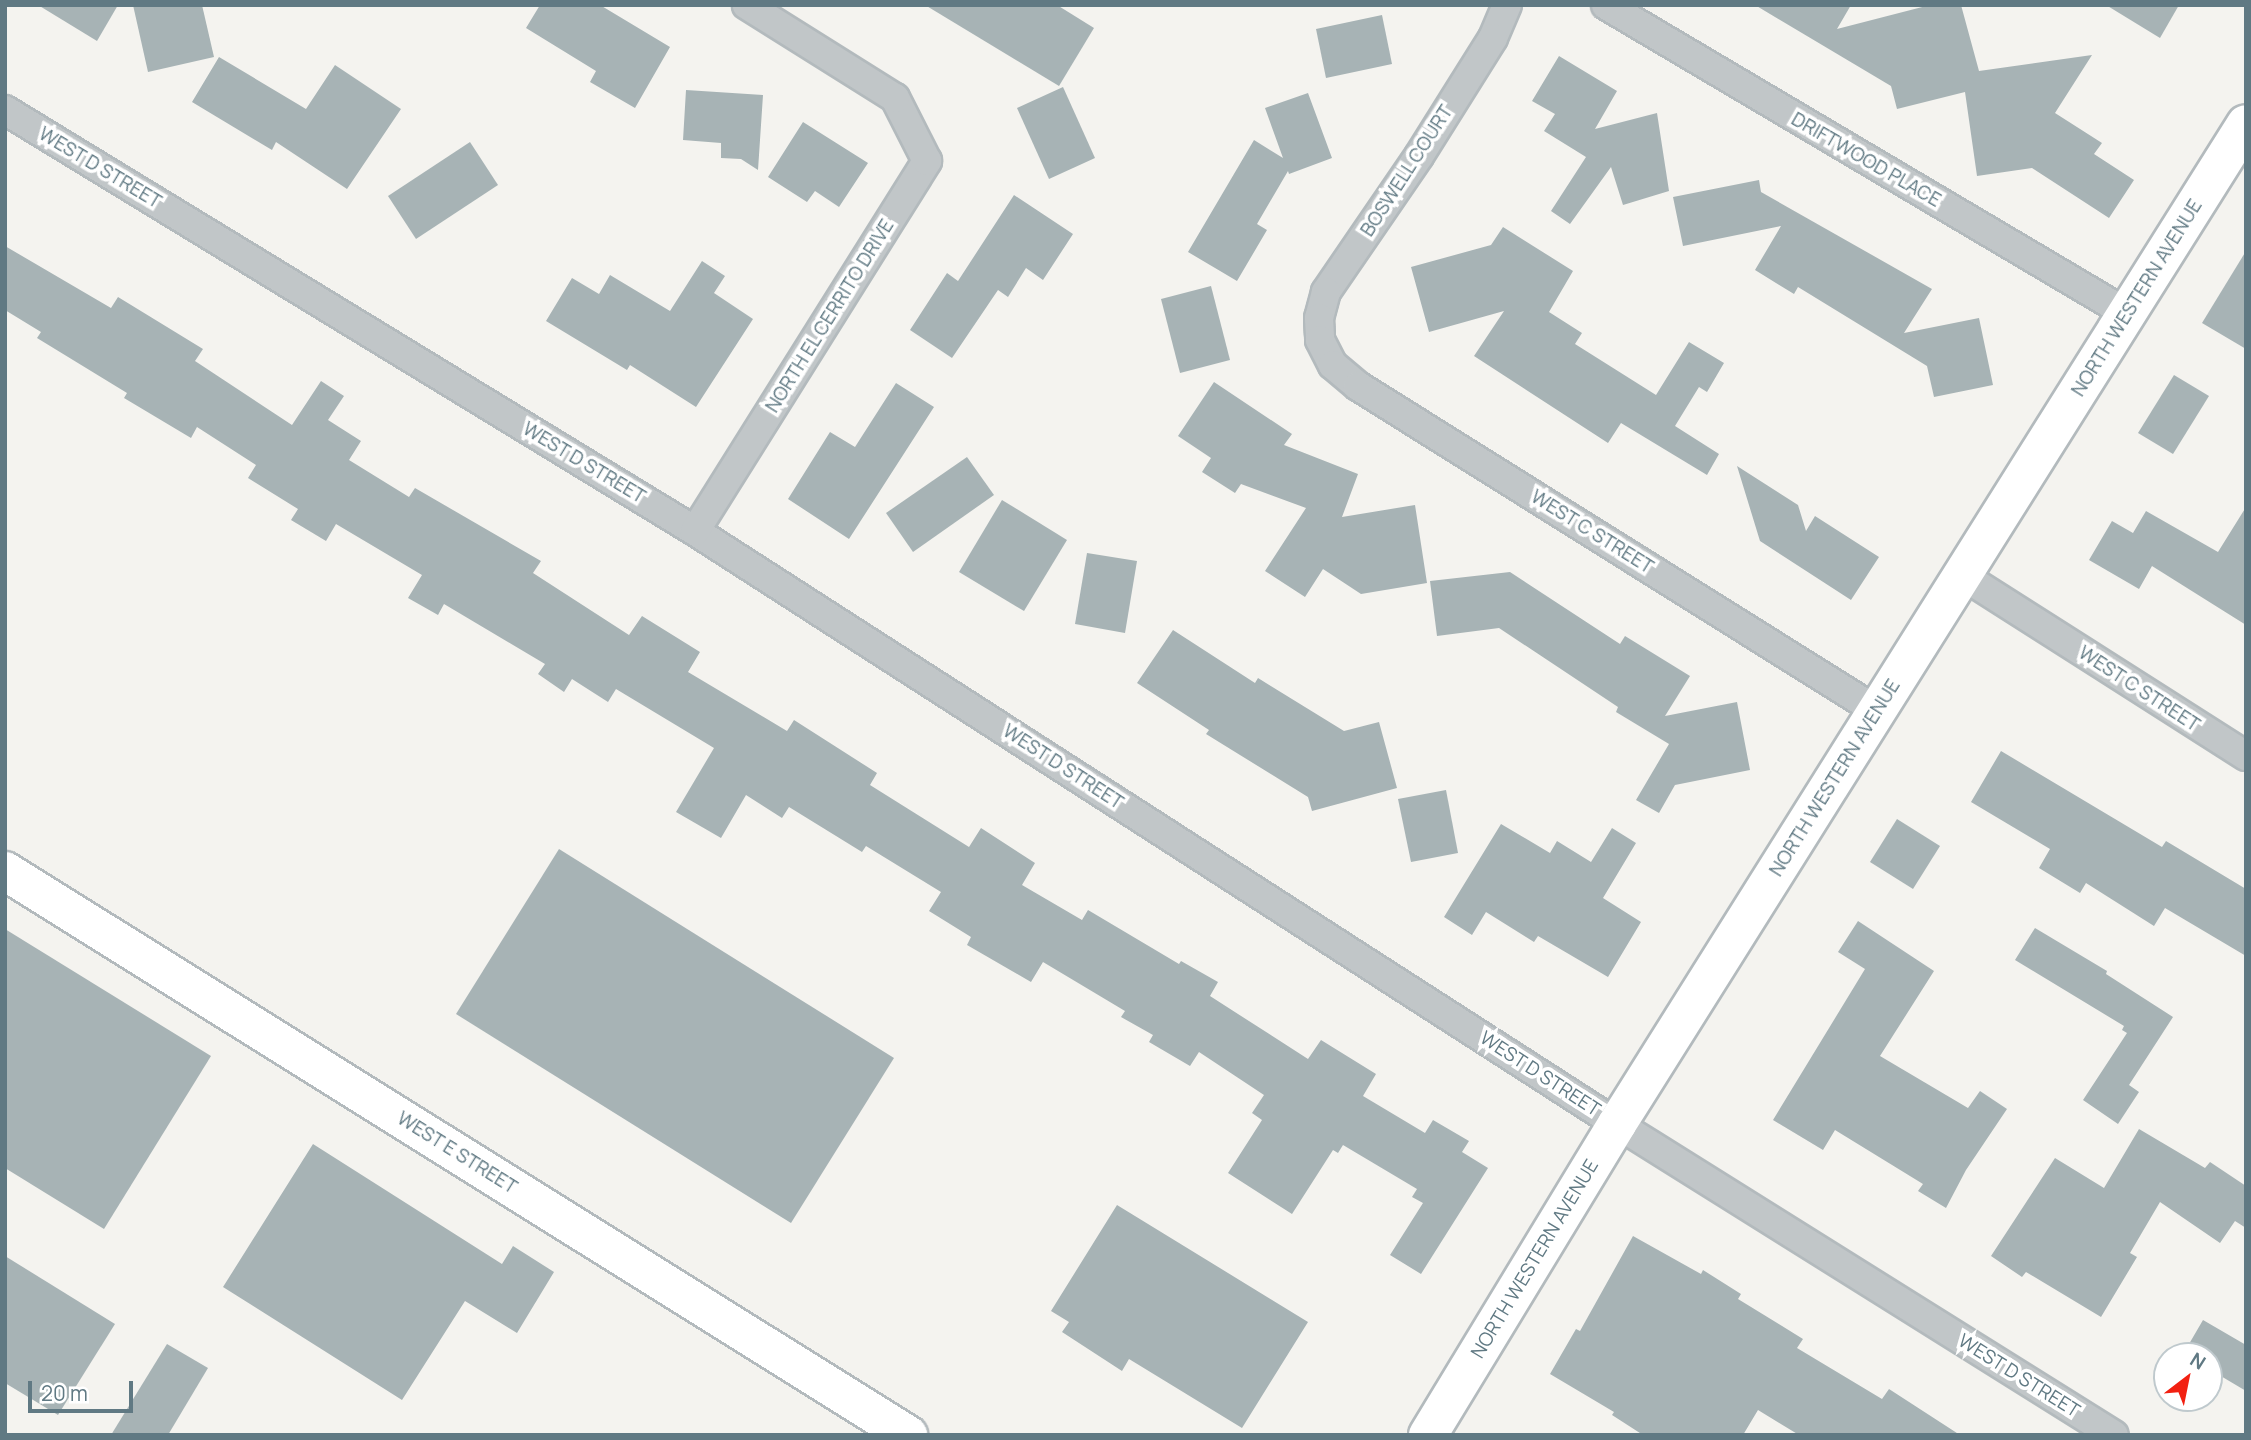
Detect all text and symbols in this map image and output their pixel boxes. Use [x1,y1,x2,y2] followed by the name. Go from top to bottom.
[1356,101,1458,241] street label: BOSWELL COURT
[1787,108,1945,212] street label: DRIFTWOOD PLACE
[34,122,166,214] street label: WEST D STREET
[2067,195,2207,401] street label: NORTH WESTERN AVENUE
[761,215,899,417] street label: NORTH EL CERRITO DRIVE
[518,417,650,509] street label: WEST D STREET
[1526,485,1658,579] street label: WEST C STREET
[2074,641,2204,737] street label: WEST C STREET
[1765,675,1905,881] street label: NORTH WESTERN AVENUE
[998,719,1128,815] street label: WEST D STREET
[1475,1026,1605,1122] street label: WEST D STREET
[393,1107,521,1199] street label: WEST E STREET
[1467,1155,1603,1363] street label: NORTH WESTERN AVENUE
[1954,1329,2084,1423] street label: WEST D STREET
[2153,1342,2223,1412] north arrow
[2185,1346,2211,1376] text: N
[32,1366,136,1410] scale bar
[41,1379,88,1407] text: 20 m

